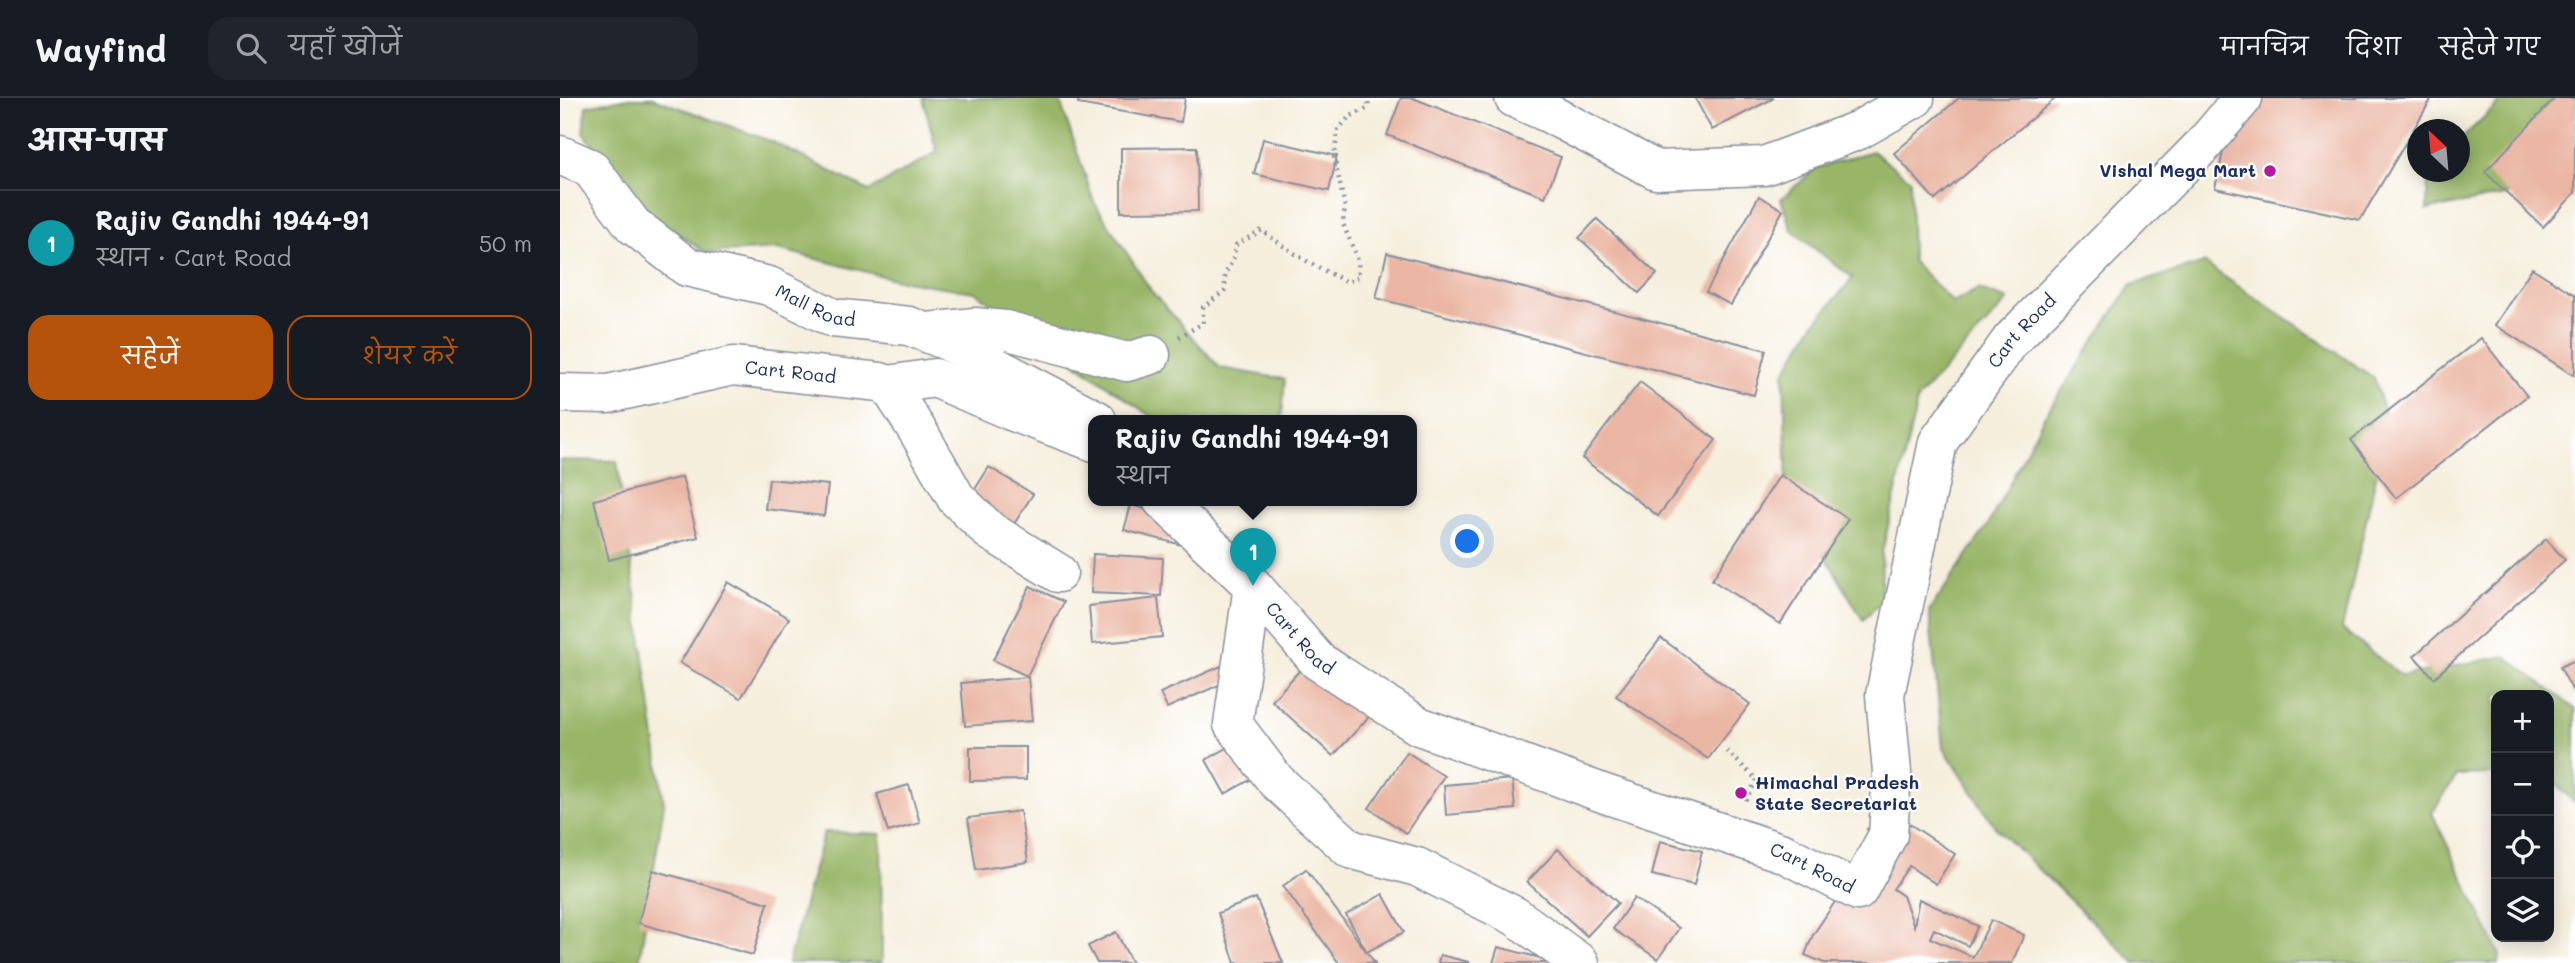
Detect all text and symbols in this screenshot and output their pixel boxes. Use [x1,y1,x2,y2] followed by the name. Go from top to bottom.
[208,17,698,80] search box
[35,27,166,70] text: Wayfind
[288,28,402,62] text: यहाँ खोजें
[232,29,270,67] icon: search
[2220,30,2308,61] text: मानचित्र
[2346,30,2401,61] text: दिशा
[2439,30,2540,61] text: सहेजे गए
[28,119,166,159] text: आस-पास
[2407,119,2470,182] north arrow
[2100,158,2256,182] place label: Vishal Mega Mart
[2262,163,2278,179] marker: Vishal Mega Mart
[95,203,370,237] text: Rajiv Gandhi 1944-91
[46,228,56,258] text: 1
[479,228,532,258] text: 50 m
[95,242,291,272] text: स्थान · Cart Road
[772,278,857,331] street label: Mall Road
[1982,288,2061,372] street label: Cart Road
[28,315,273,400] button: सहेजें
[287,315,532,400] button: शेयर करें
[744,354,838,388] street label: Cart Road
[1088,415,1417,506] popup
[1115,421,1390,455] text: Rajiv Gandhi 1944-91
[1115,460,1170,490] text: स्थान
[1450,524,1484,558] your location
[1230,528,1276,586] pin: 1
[1261,596,1340,680] street label: Cart Road
[2491,690,2554,942] map controls
[2491,690,2554,753] button: +
[2491,753,2554,816] button: −
[1755,770,1919,815] place label: Himachal Pradesh State Secretariat
[1733,785,1749,801] marker: Himachal Pradesh State Secretariat
[2491,816,2554,879] button: locate
[1767,837,1859,898] street label: Cart Road
[2491,879,2554,942] button: layers

